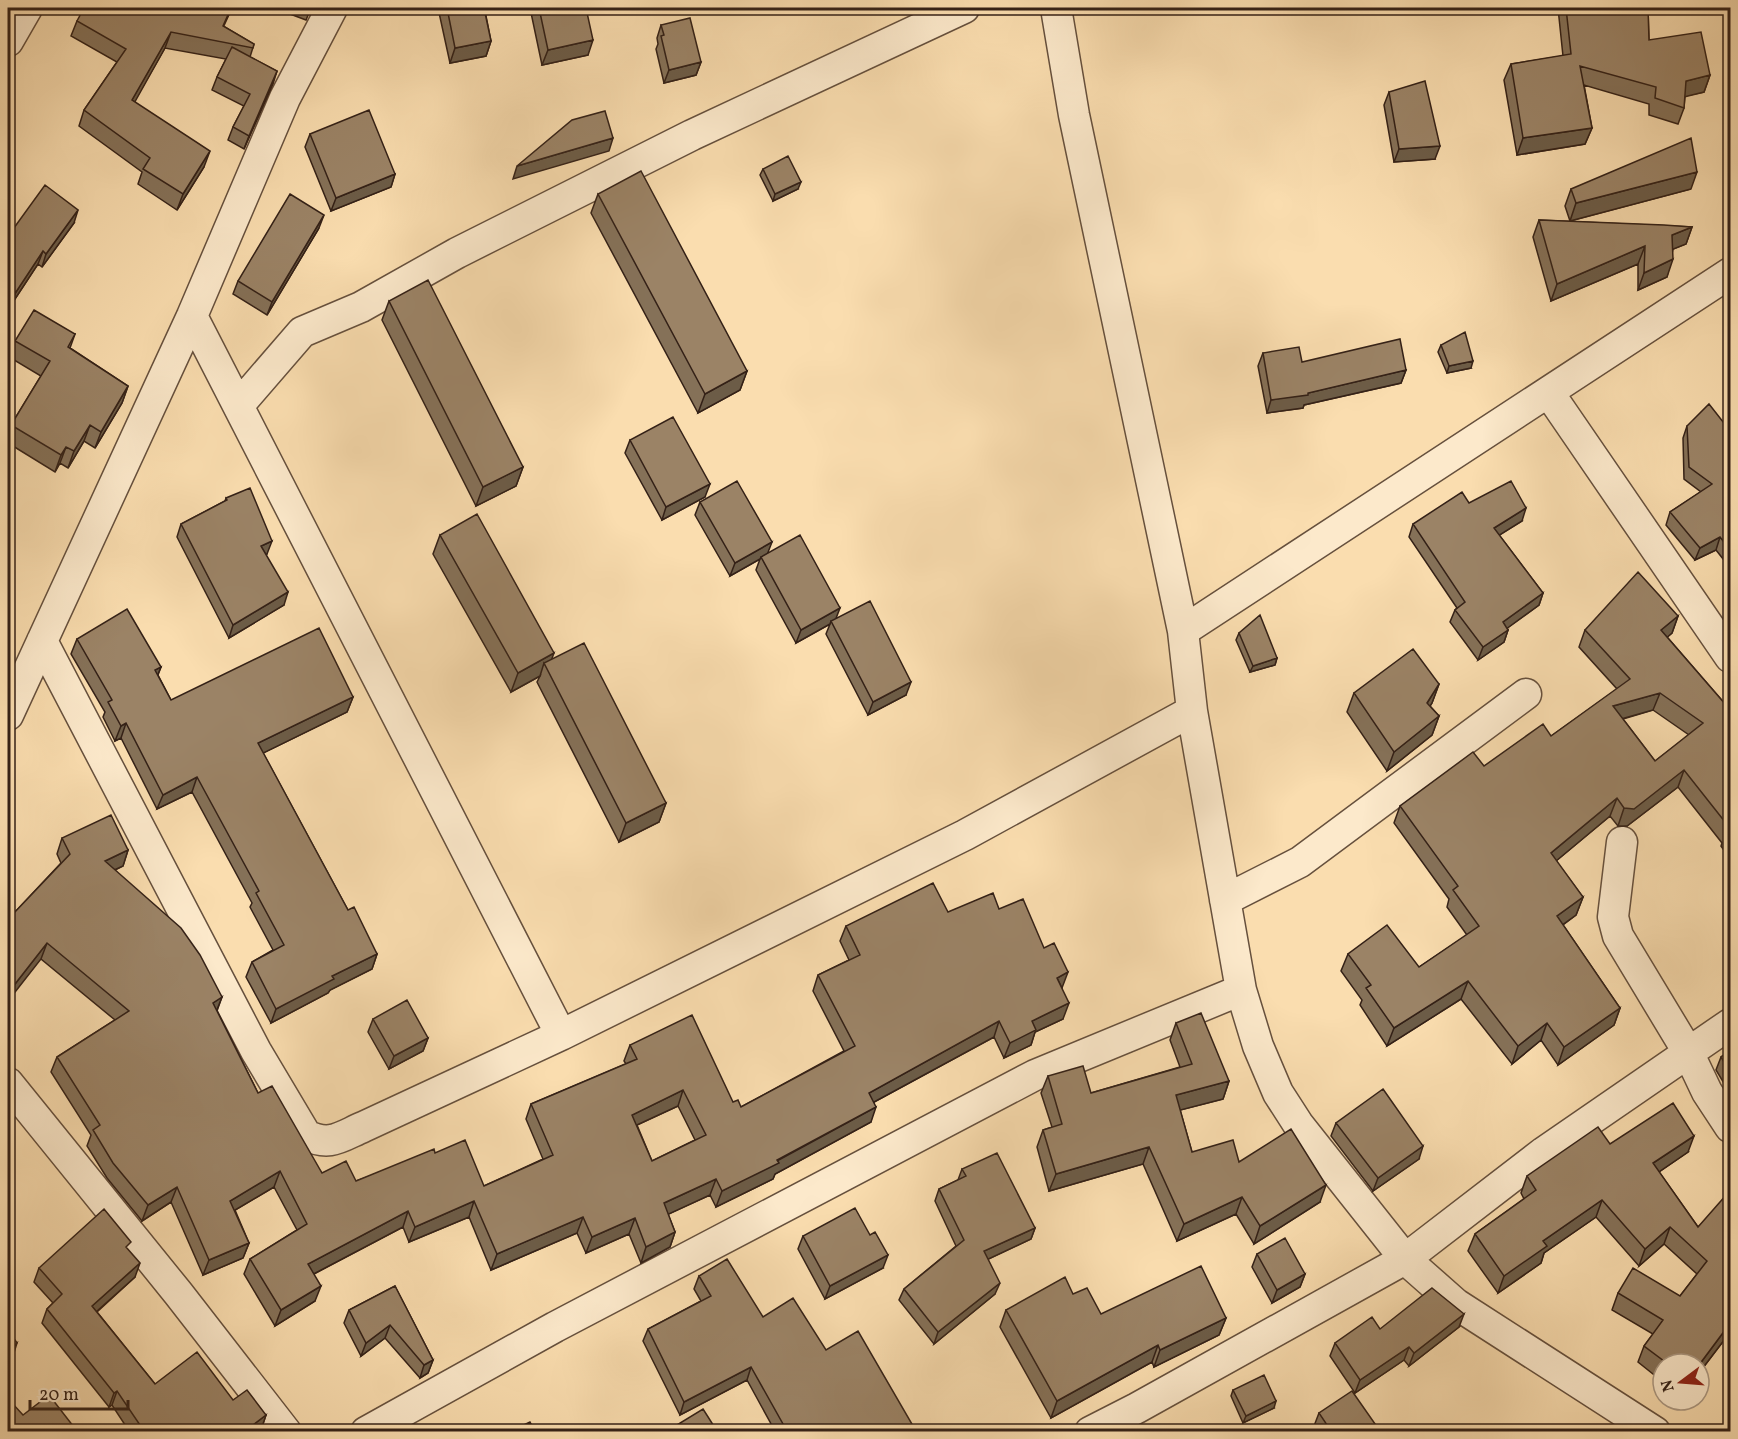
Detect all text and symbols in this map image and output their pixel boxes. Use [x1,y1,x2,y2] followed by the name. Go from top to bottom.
[1651,1352,1711,1412] north arrow
[30,1373,128,1411] scale bar
[1656,1377,1681,1394] text: N
[39,1383,79,1408] text: 20 m

